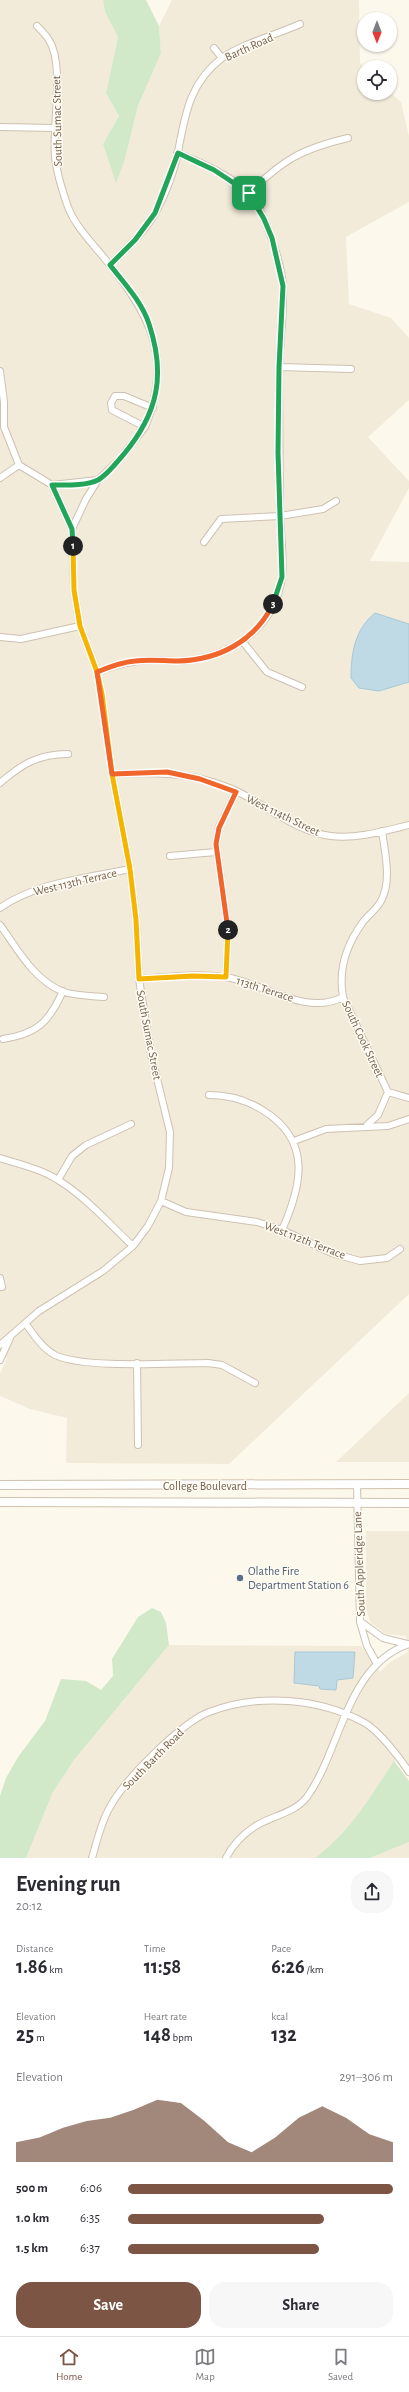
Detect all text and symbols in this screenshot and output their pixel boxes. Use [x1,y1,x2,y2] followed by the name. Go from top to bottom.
[357,12,397,52] north arrow
[357,12,397,100] map controls
[223,31,275,63] street label: Barth Road
[357,60,397,100] button: locate
[50,75,64,167] street label: South Sumac Street
[232,176,266,210] pin
[238,182,260,204] icon: arrive
[63,536,83,556] pin: 1
[71,540,75,551] text: 1
[263,594,283,614] pin: 3
[271,598,275,609] text: 3
[244,792,322,838] street label: West 114th Street
[32,867,118,897] street label: West 113th Terrace
[218,920,238,940] pin: 2
[225,924,231,935] text: 2
[235,974,295,1004] street label: 113th Terrace
[134,989,164,1081] street label: South Sumac Street
[340,999,386,1079] street label: South Cook Street
[263,1219,347,1261] street label: West 112th Terrace
[163,1480,247,1492] street label: College Boulevard
[351,1511,367,1617] street label: South Appleridge Lane
[248,1565,349,1591] place label: Olathe Fire Department Station 6
[235,1573,245,1583] marker: Olathe Fire Department Station 6
[120,1726,186,1792] street label: South Barth Road
[351,1871,393,1913] button: share
[16,1873,121,1895] text: Evening run
[16,1900,42,1913] text: 20:12
[16,1943,53,1954] text: Distance
[144,1943,166,1954] text: Time
[271,1943,291,1954] text: Pace
[16,1957,47,1977] text: 1.86
[144,1957,181,1977] text: 11:58
[271,1957,305,1977] text: 6:26
[47,1964,63,1975] text: km
[305,1964,323,1975] text: /km
[16,2011,56,2022] text: Elevation
[144,2011,187,2022] text: Heart rate
[271,2011,288,2022] text: kcal
[16,2025,34,2045] text: 25
[144,2025,171,2045] text: 148
[271,2025,297,2045] text: 132
[34,2032,45,2043] text: m
[171,2032,193,2043] text: bpm
[16,2071,63,2084] text: Elevation
[339,2071,393,2084] text: 291–306 m
[16,2182,48,2195] text: 500 m
[80,2182,102,2195] text: 6:06
[16,2212,49,2225] text: 1.0 km
[80,2212,100,2225] text: 6:35
[16,2242,48,2255] text: 1.5 km
[80,2242,100,2255] text: 6:37
[16,2282,201,2328] button: Save
[209,2282,393,2328] button: Share
[56,2346,82,2383] tab: Home
[194,2346,216,2383] tab: Map
[328,2346,353,2383] tab: Saved

